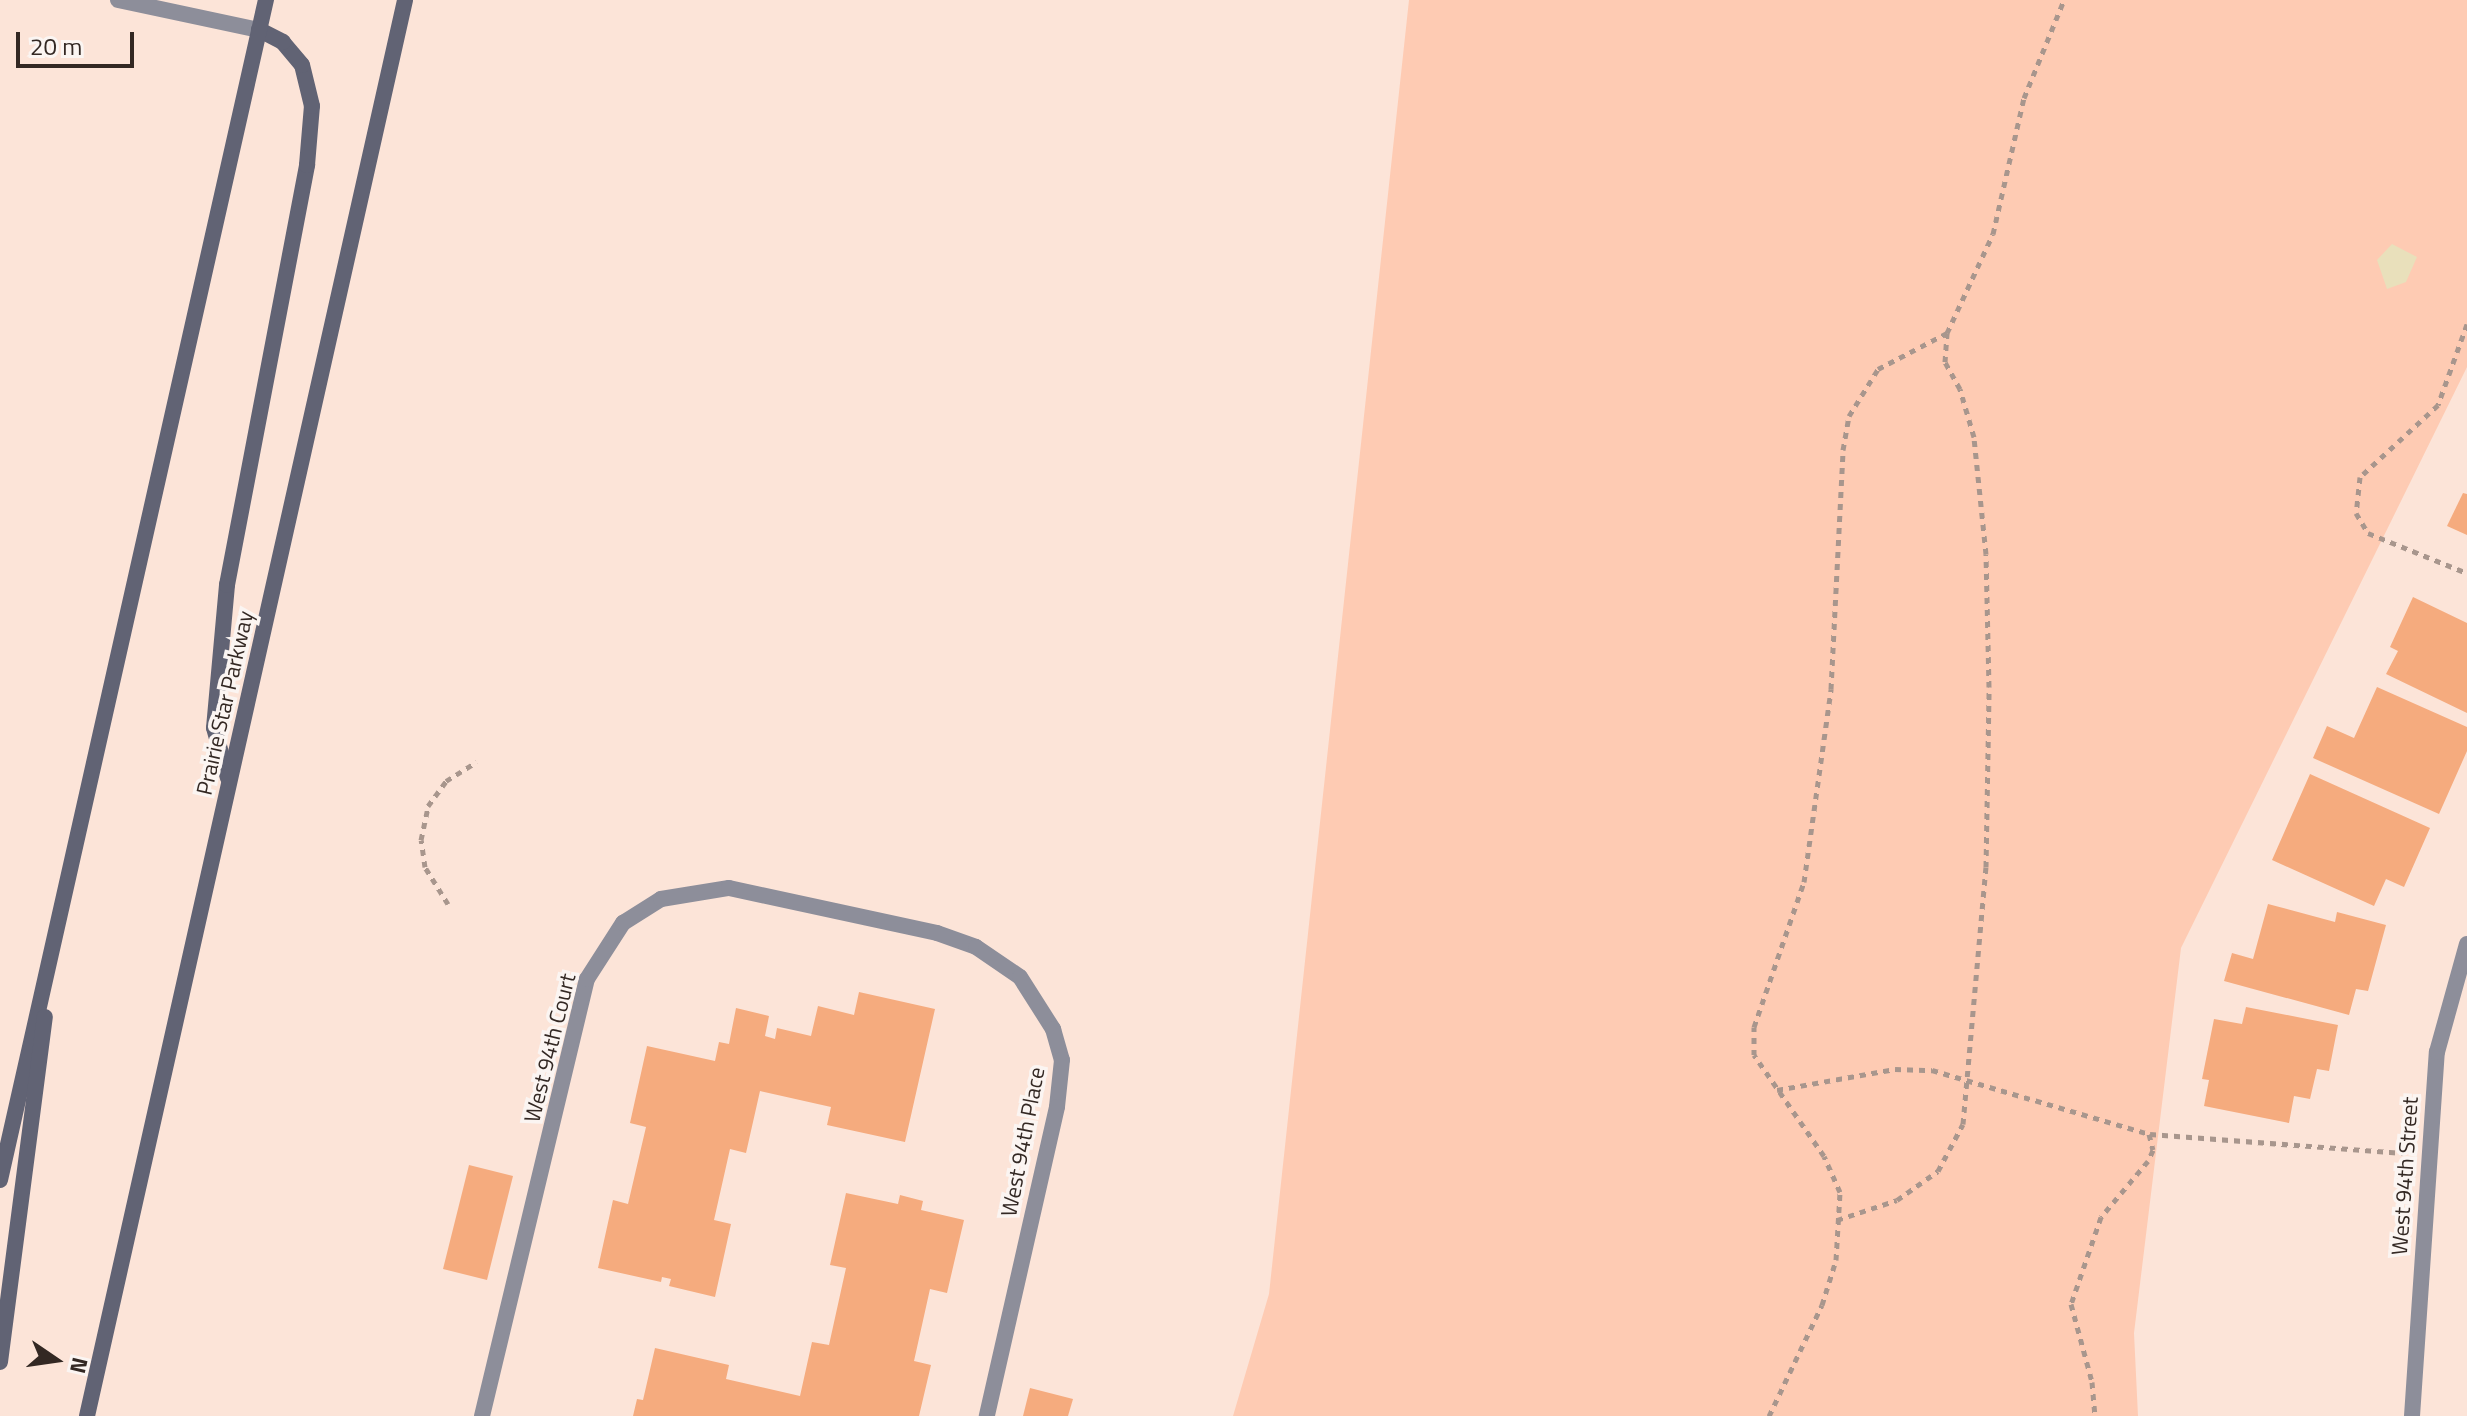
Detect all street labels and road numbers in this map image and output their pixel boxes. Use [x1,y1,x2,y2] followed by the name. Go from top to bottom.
[191,608,259,798] street label: Prairie Star Parkway
[519,971,581,1125] street label: West 94th Court
[996,1065,1050,1219] street label: West 94th Place
[2386,1096,2424,1256] street label: West 94th Street

